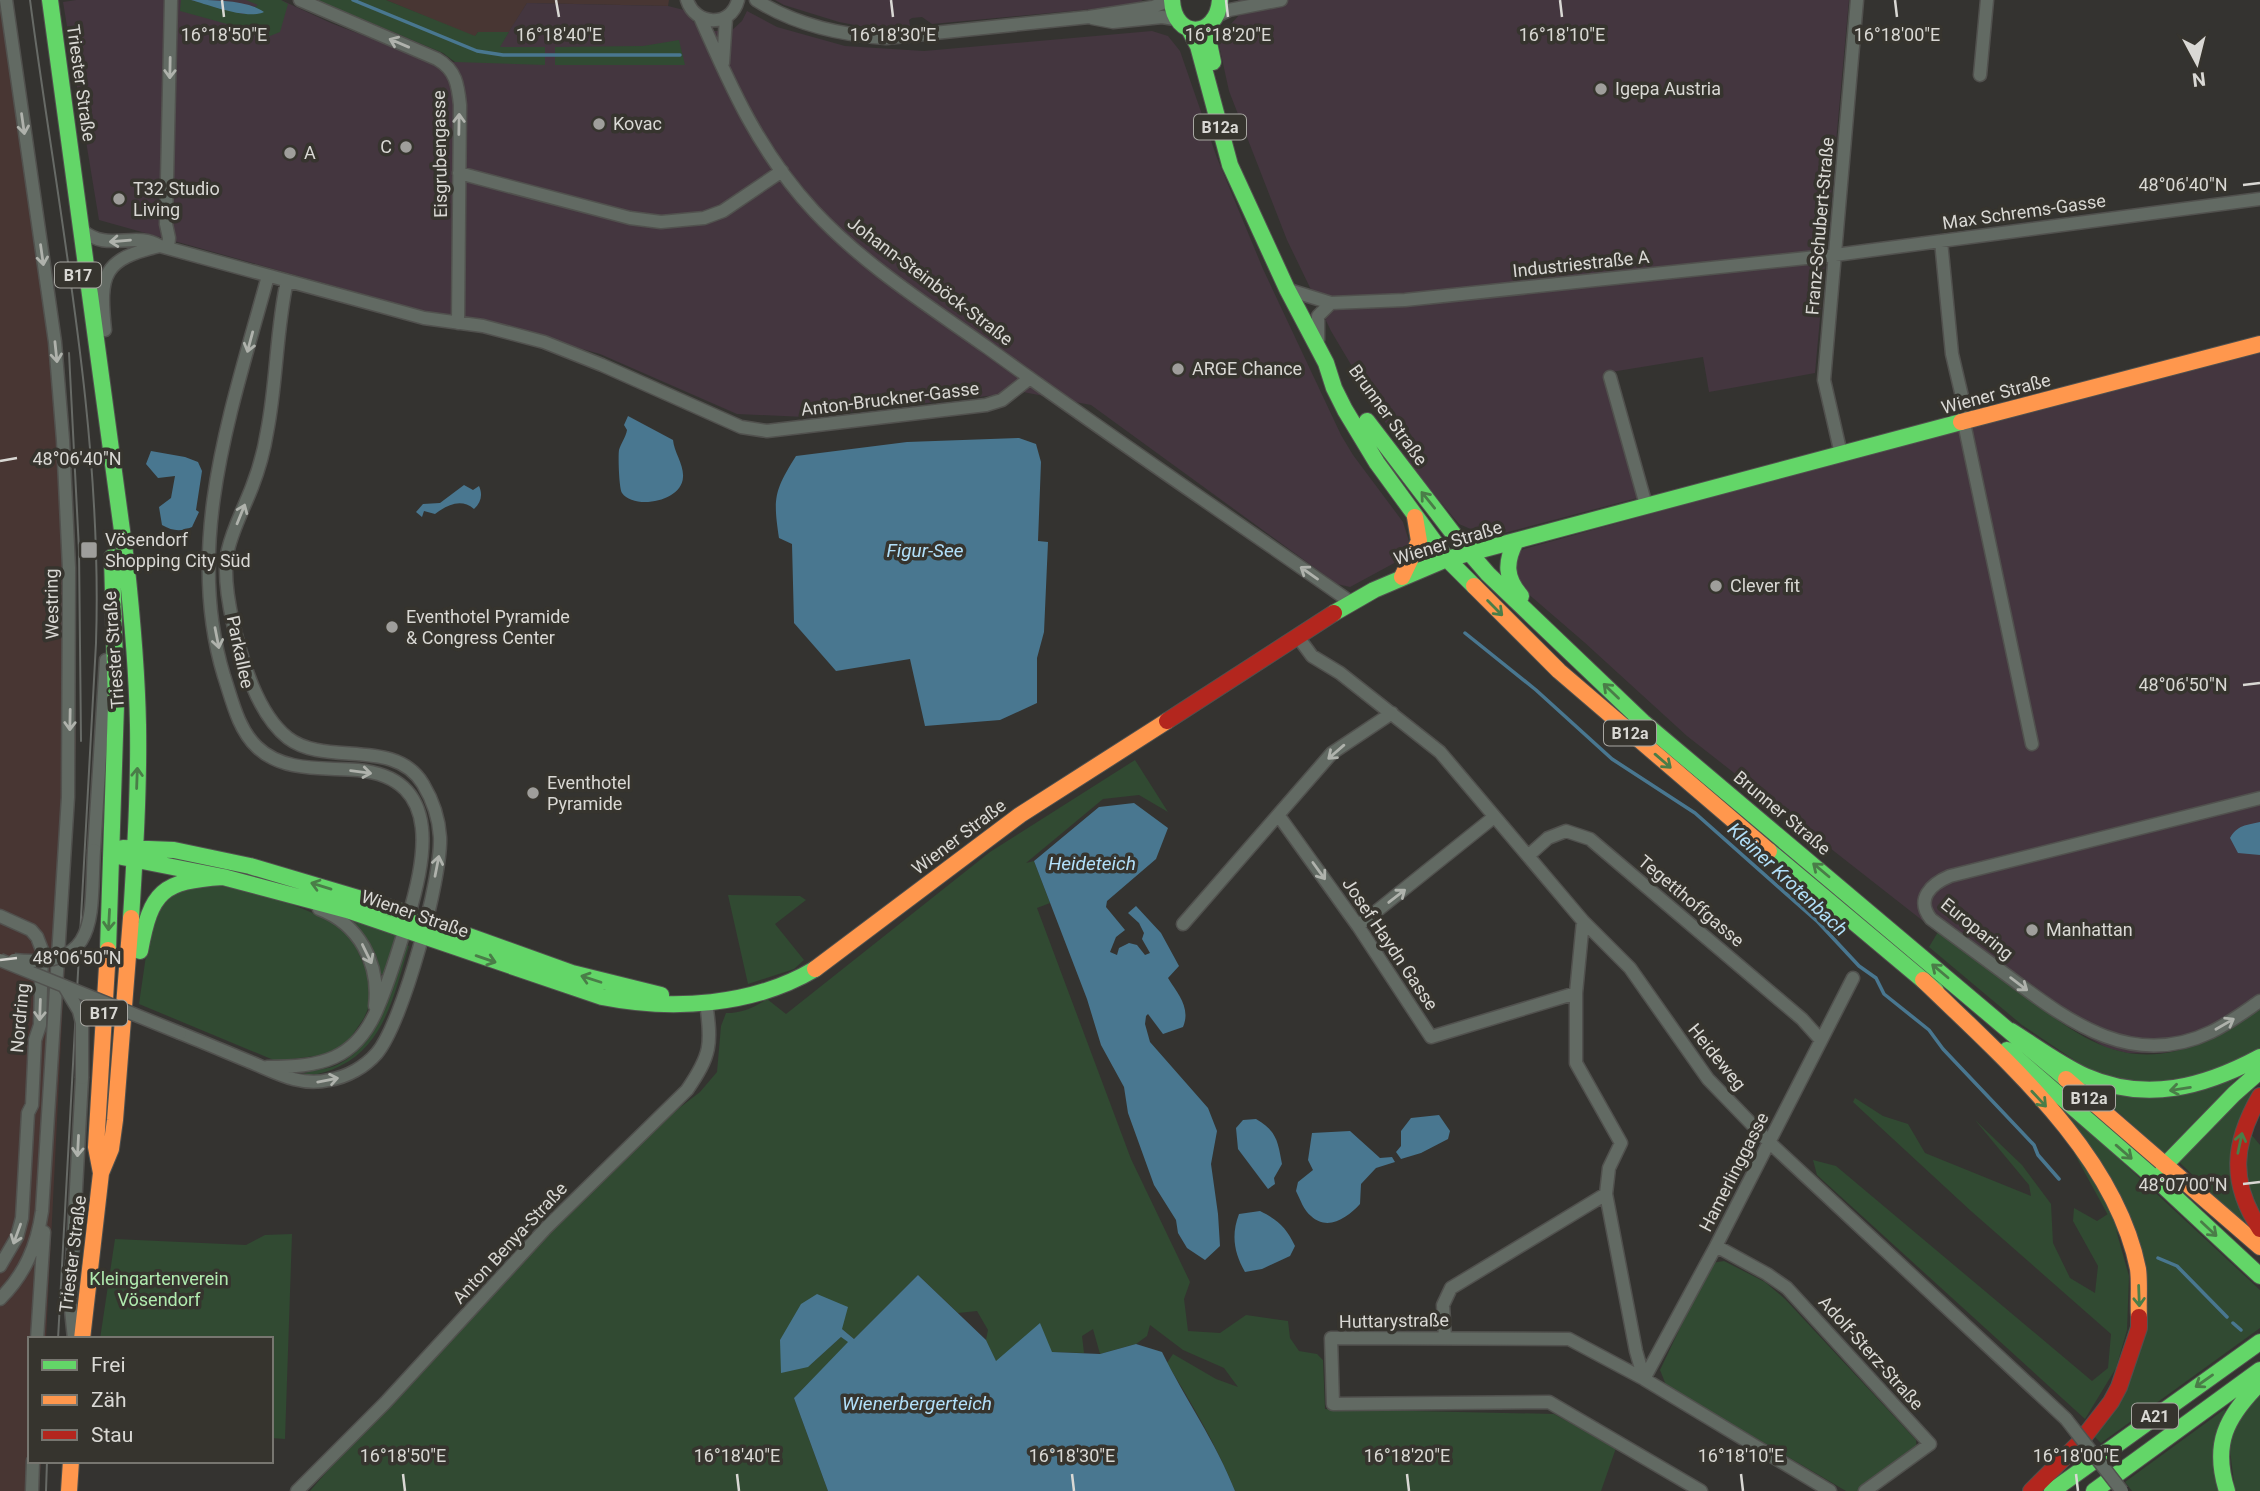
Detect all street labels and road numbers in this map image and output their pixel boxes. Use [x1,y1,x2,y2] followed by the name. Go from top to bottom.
[63,23,100,143] street label: Triester Straße
[428,90,451,218] street label: Eisgrubengasse
[1194,114,1246,140] road number: B12a
[1801,136,1838,316] street label: Franz-Schubert-Straße
[1941,190,2107,233] street label: Max Schrems-Gasse
[844,212,1017,350] street label: Johann-Steinböck-Straße
[1512,246,1651,281] street label: Industriestraße A
[55,262,101,288] road number: B17
[1345,360,1432,469] street label: Brunner Straße
[1939,369,2053,418] street label: Wiener Straße
[800,377,980,420] street label: Anton-Bruckner-Gasse
[1391,516,1505,569] street label: Wiener Straße
[40,568,63,640] street label: Westring
[99,591,128,710] street label: Triester Straße
[223,614,258,690] street label: Parkallee
[1604,720,1656,746] road number: B12a
[1730,766,1835,859] street label: Brunner Straße
[908,794,1010,879] street label: Wiener Straße
[1634,850,1748,951] street label: Tegetthoffgasse
[1338,873,1443,1014] street label: Josef Haydn Gasse
[359,885,472,942] street label: Wiener Straße
[1937,893,2018,964] street label: Europaring
[6,982,33,1054] street label: Nordring
[81,1001,127,1026] road number: B17
[1684,1019,1751,1094] street label: Heideweg
[2063,1086,2115,1110] road number: B12a
[1694,1109,1773,1235] street label: Hamerlinggasse
[448,1178,571,1308] street label: Anton Benya-Straße
[55,1194,90,1314] street label: Triester Straße
[1815,1291,1928,1414] street label: Adolf-Sterz-Straße
[1339,1309,1449,1332] street label: Huttarystraße
[2132,1404,2178,1428] road number: A21

